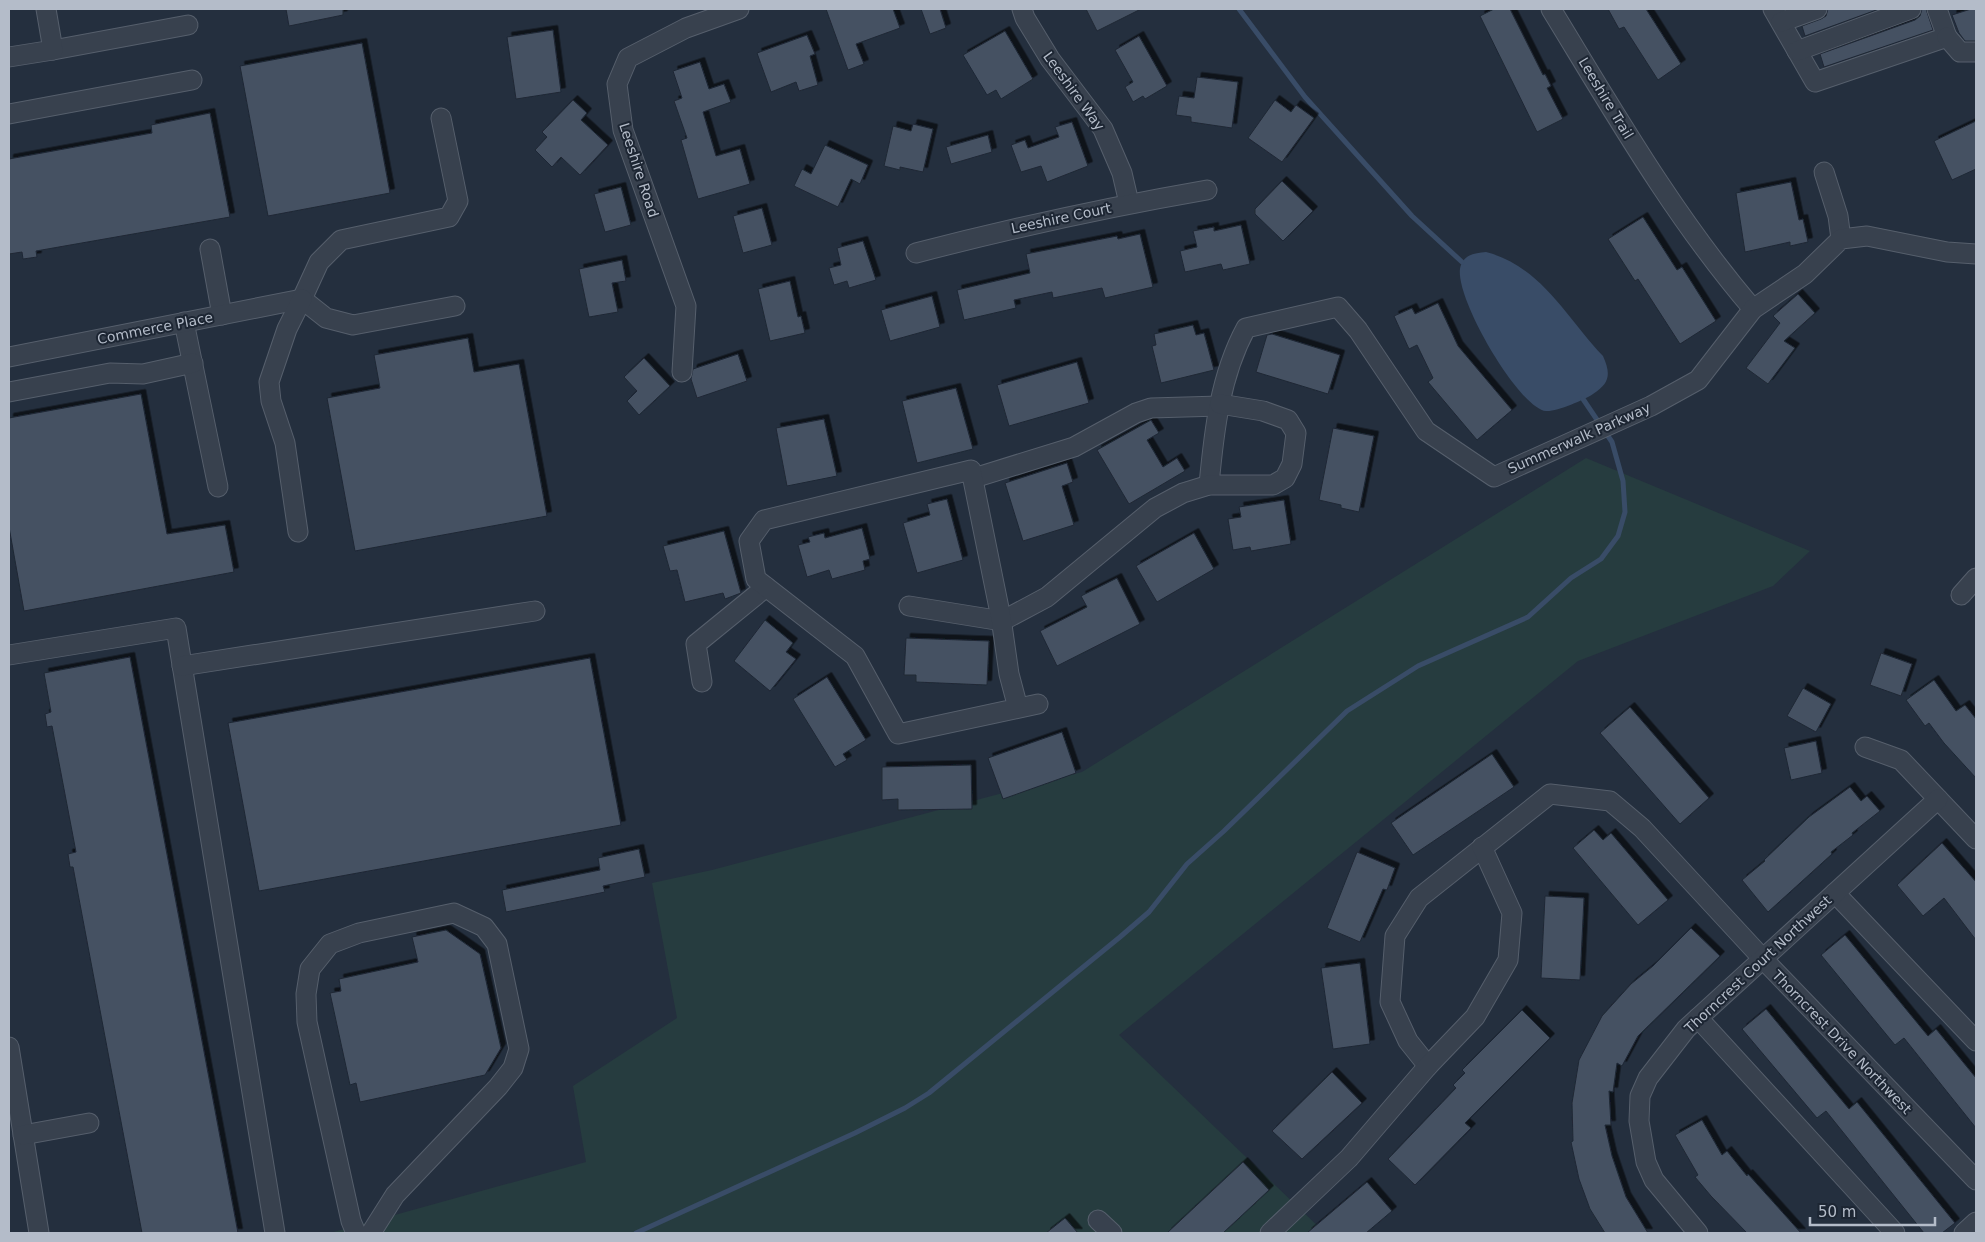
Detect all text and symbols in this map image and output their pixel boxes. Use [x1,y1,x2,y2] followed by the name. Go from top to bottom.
[1040,49,1108,133] street label: Leeshire Way
[1575,54,1637,142] street label: Leeshire Trail
[616,121,662,219] street label: Leeshire Road
[1010,199,1113,236] street label: Leeshire Court
[96,309,214,347] street label: Commerce Place
[1505,399,1653,477] street label: Summerwalk Parkway
[1681,892,1835,1037] street label: Thorncrest Court Northwest
[1768,966,1915,1117] street label: Thorncrest Drive Northwest
[1810,1194,1935,1226] scale bar
[1818,1203,1856,1221] text: 50 m

